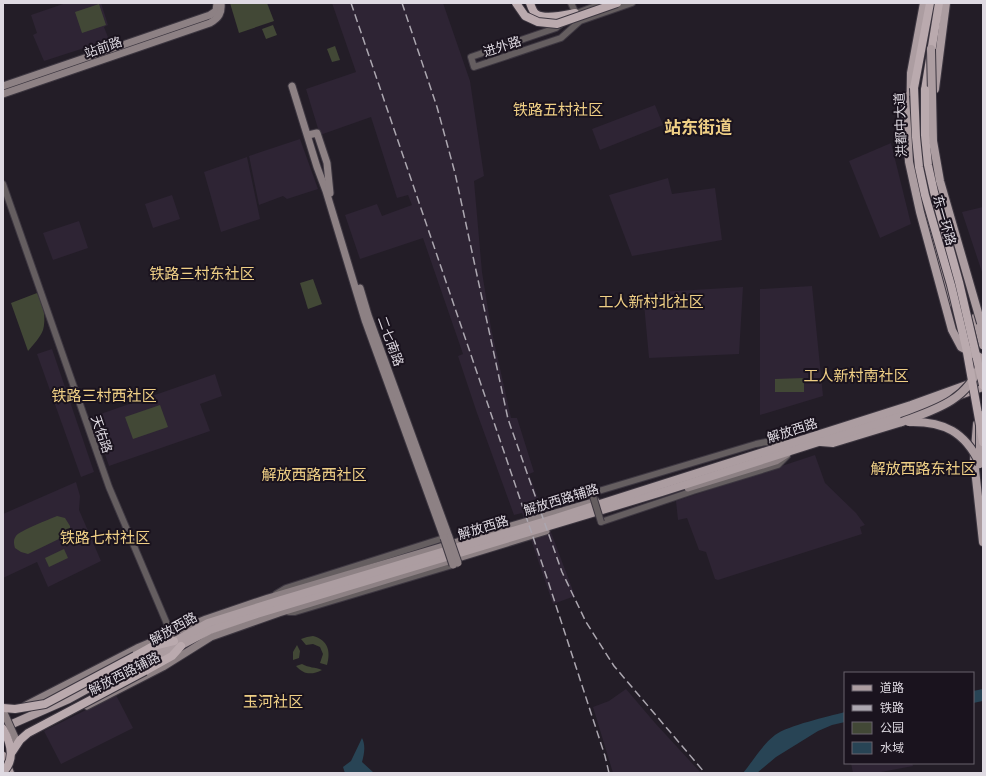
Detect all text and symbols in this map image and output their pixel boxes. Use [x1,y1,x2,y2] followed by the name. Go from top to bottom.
[481,32,524,62] street label: 进外路
[82,33,125,63] street label: 站前路
[891,92,911,158] street label: 洪都中大道
[513,100,603,121] district label: 铁路五村社区
[664,116,732,140] district label: 站东街道
[928,193,960,248] street label: 东一环路
[149,264,255,285] district label: 铁路三村东社区
[598,292,704,313] district label: 工人新村北社区
[373,314,407,369] street label: 二七南路
[803,366,909,387] district label: 工人新村南社区
[51,386,157,407] district label: 铁路三村西社区
[86,413,116,456] street label: 天佑路
[765,414,820,448] street label: 解放西路
[870,459,976,480] district label: 解放西路东社区
[261,465,367,486] district label: 解放西路西社区
[521,480,601,520] street label: 解放西路辅路
[456,512,511,544] street label: 解放西路
[60,528,150,549] district label: 铁路七村社区
[146,608,201,649] street label: 解放西路
[86,648,163,700] street label: 解放西路辅路
[844,672,974,764] legend
[880,680,904,697] text: 道路
[243,692,303,713] district label: 玉河社区
[880,700,904,717] text: 铁路
[880,720,904,737] text: 公园
[880,740,904,757] text: 水域

